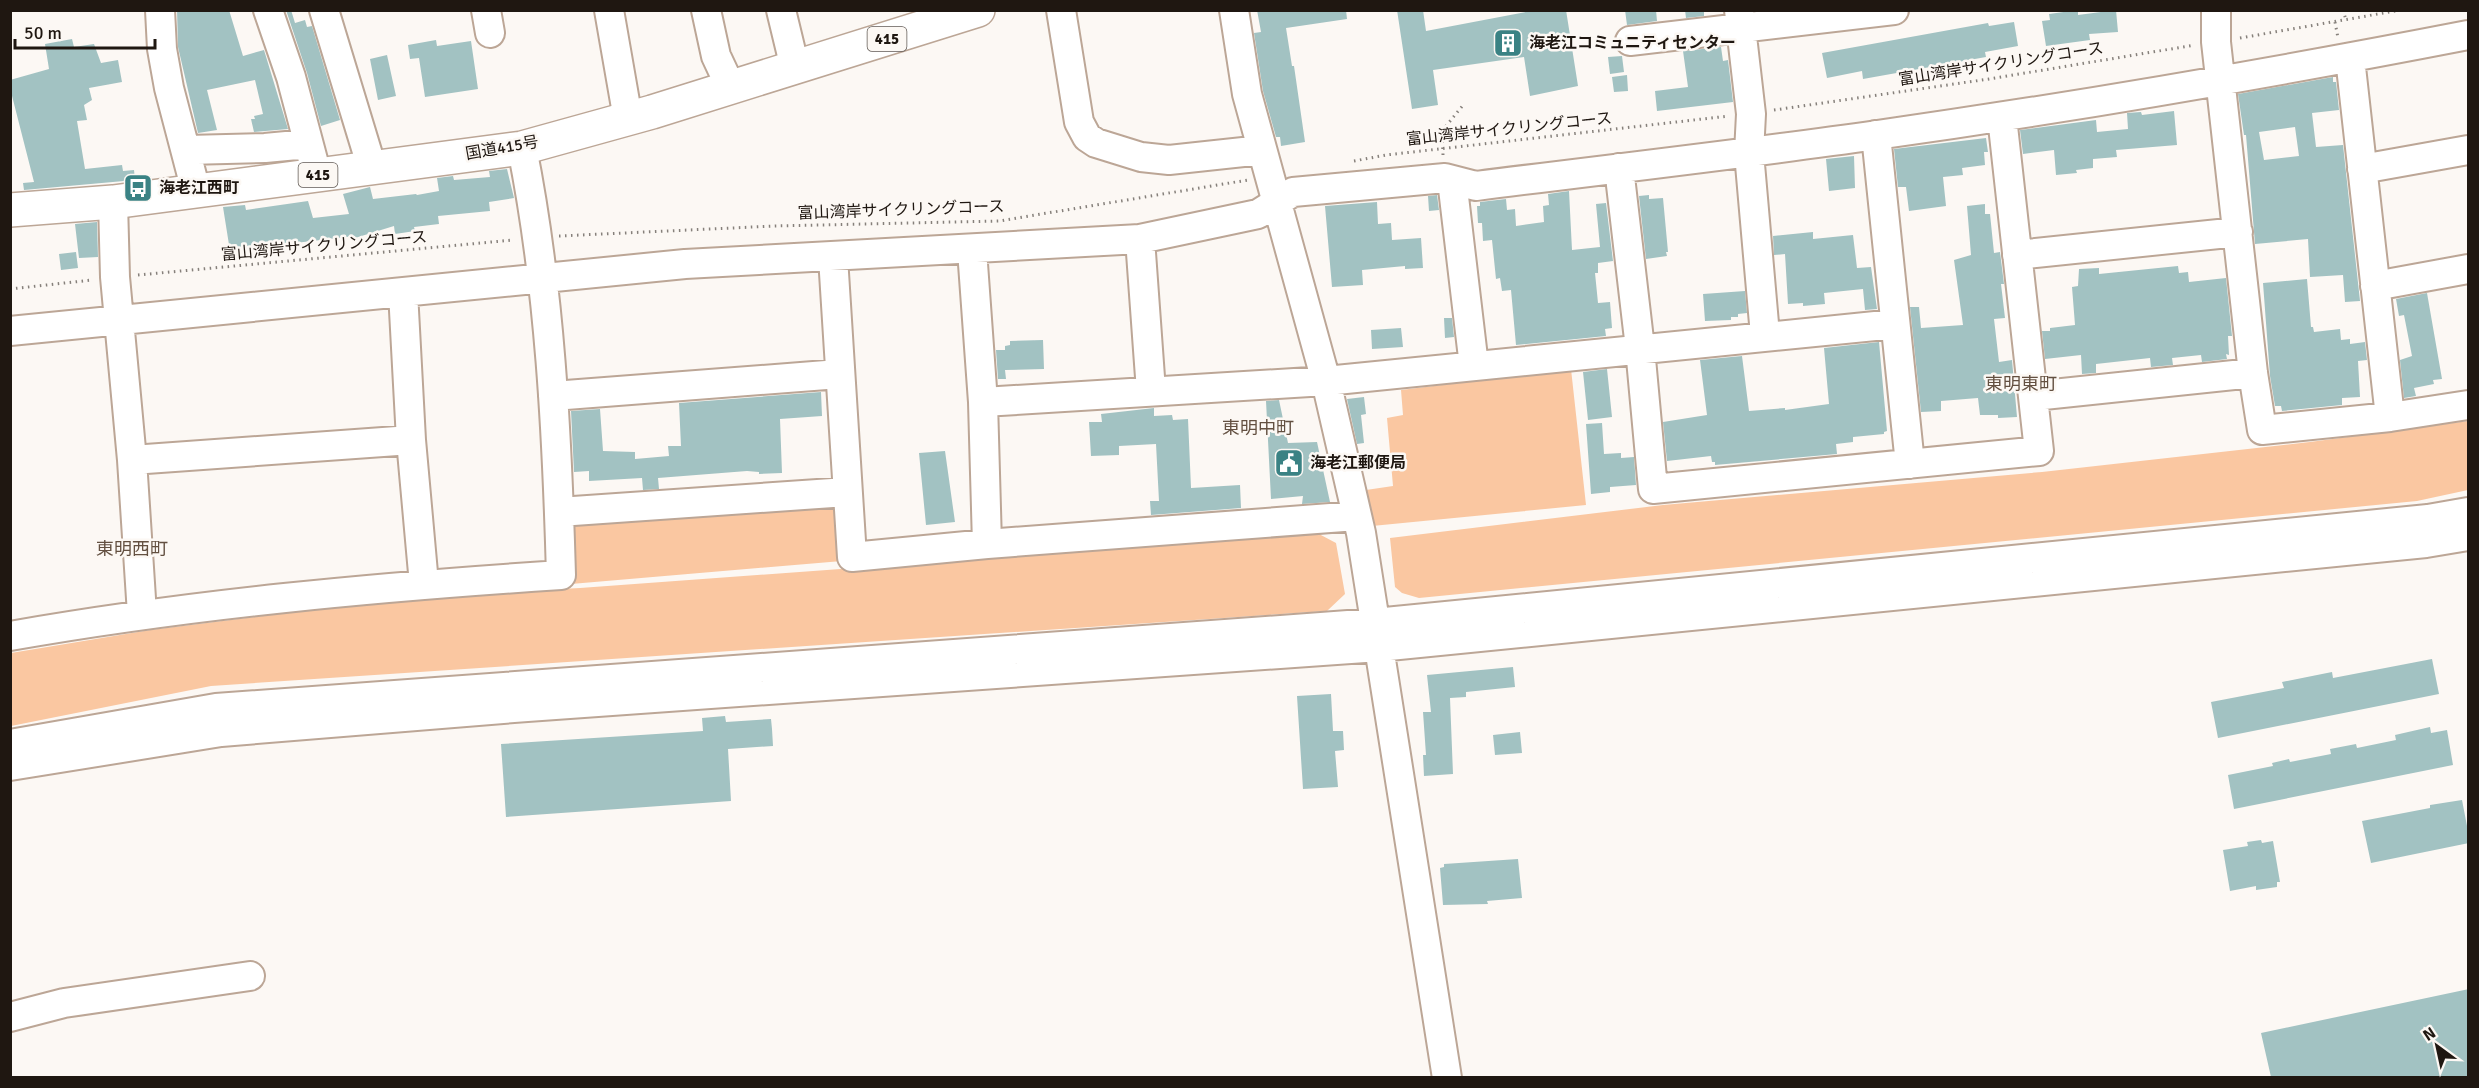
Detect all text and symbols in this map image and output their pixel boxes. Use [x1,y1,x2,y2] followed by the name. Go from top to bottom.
[15,12,154,50] scale bar
[24,22,62,44] text: 50 m
[868,27,906,51] road number: 415
[1492,27,1524,59] building icon: 海老江コミュニティセンター
[1529,33,1736,53] place label: 海老江コミュニティセンター
[1897,38,2105,90] street label: 富山湾岸サイクリングコース
[1405,108,1613,150] street label: 富山湾岸サイクリングコース
[464,132,540,164] street label: 国道415号
[298,163,338,187] road number: 415
[122,172,154,204] bus stop icon: 海老江西町
[159,178,239,198] place label: 海老江西町
[797,196,1005,224] street label: 富山湾岸サイクリングコース
[220,227,428,265] street label: 富山湾岸サイクリングコース
[1985,373,2057,395] district label: 東明東町
[1222,417,1294,439] district label: 東明中町
[1273,447,1305,479] public building icon: 海老江郵便局
[1310,453,1406,473] place label: 海老江郵便局
[96,538,168,560] district label: 東明西町
[2407,1016,2467,1076] north arrow
[2419,1023,2439,1046] text: N

